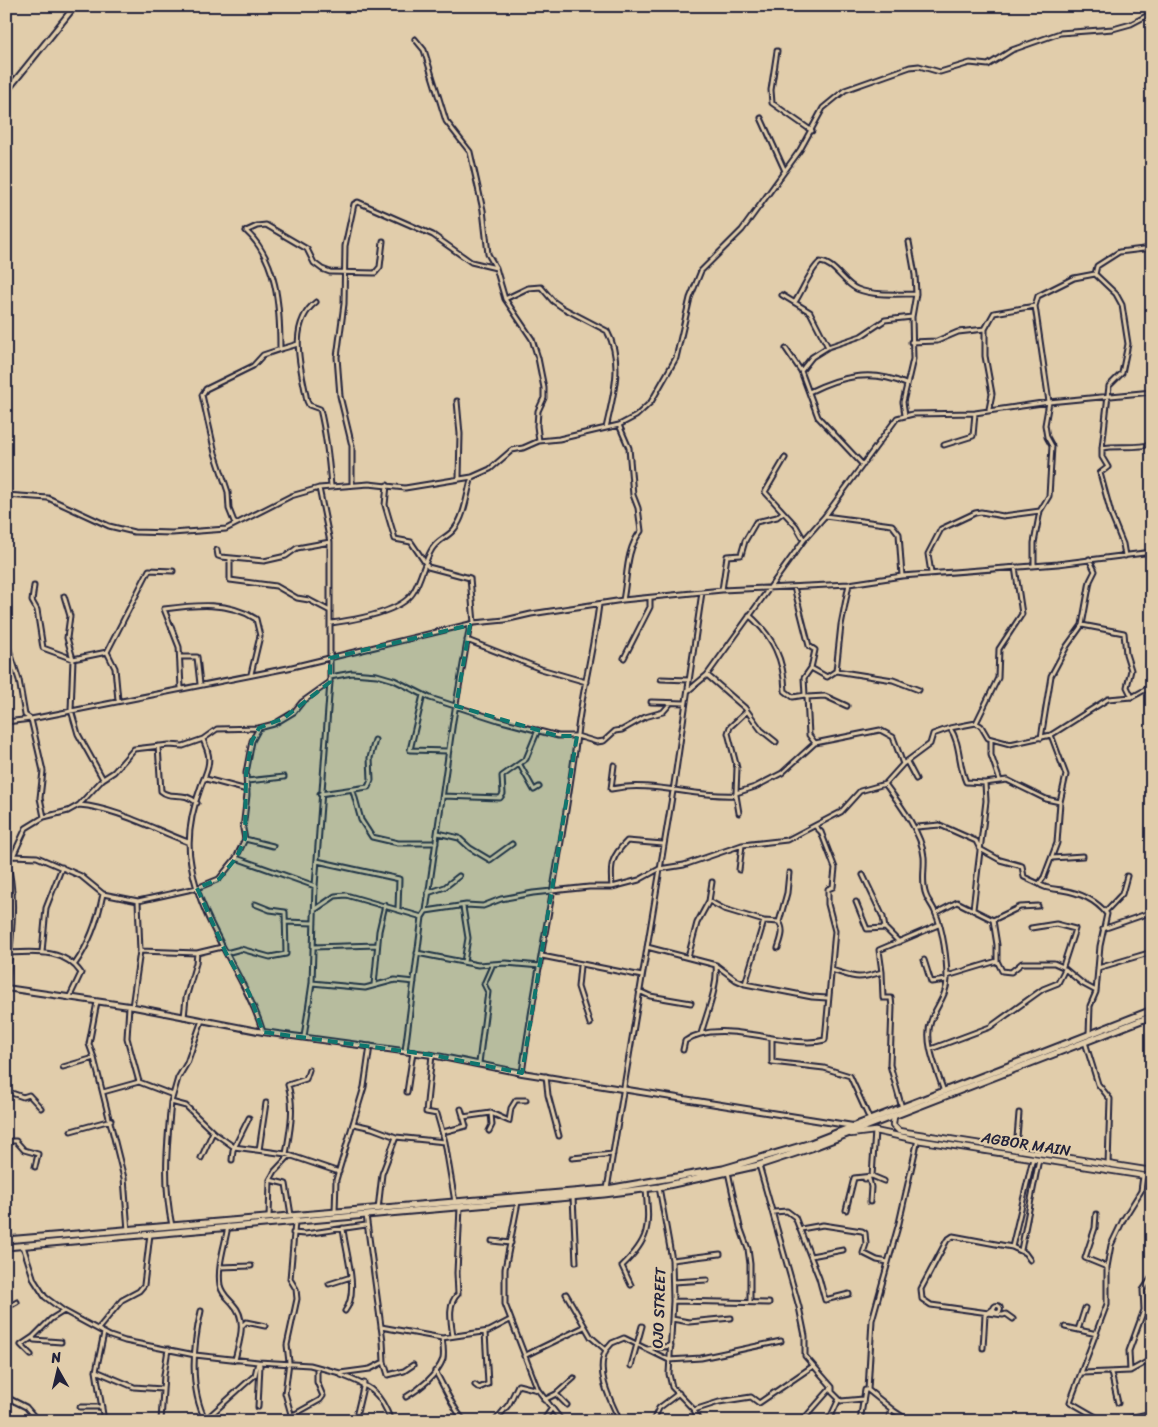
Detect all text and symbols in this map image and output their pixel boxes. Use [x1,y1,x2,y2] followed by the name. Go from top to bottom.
[979,1124,1073,1164] street label: AGBOR MAIN
[645,1266,673,1349] street label: OJO STREET
[32,1344,82,1394] north arrow
[49,1345,63,1371] text: N

